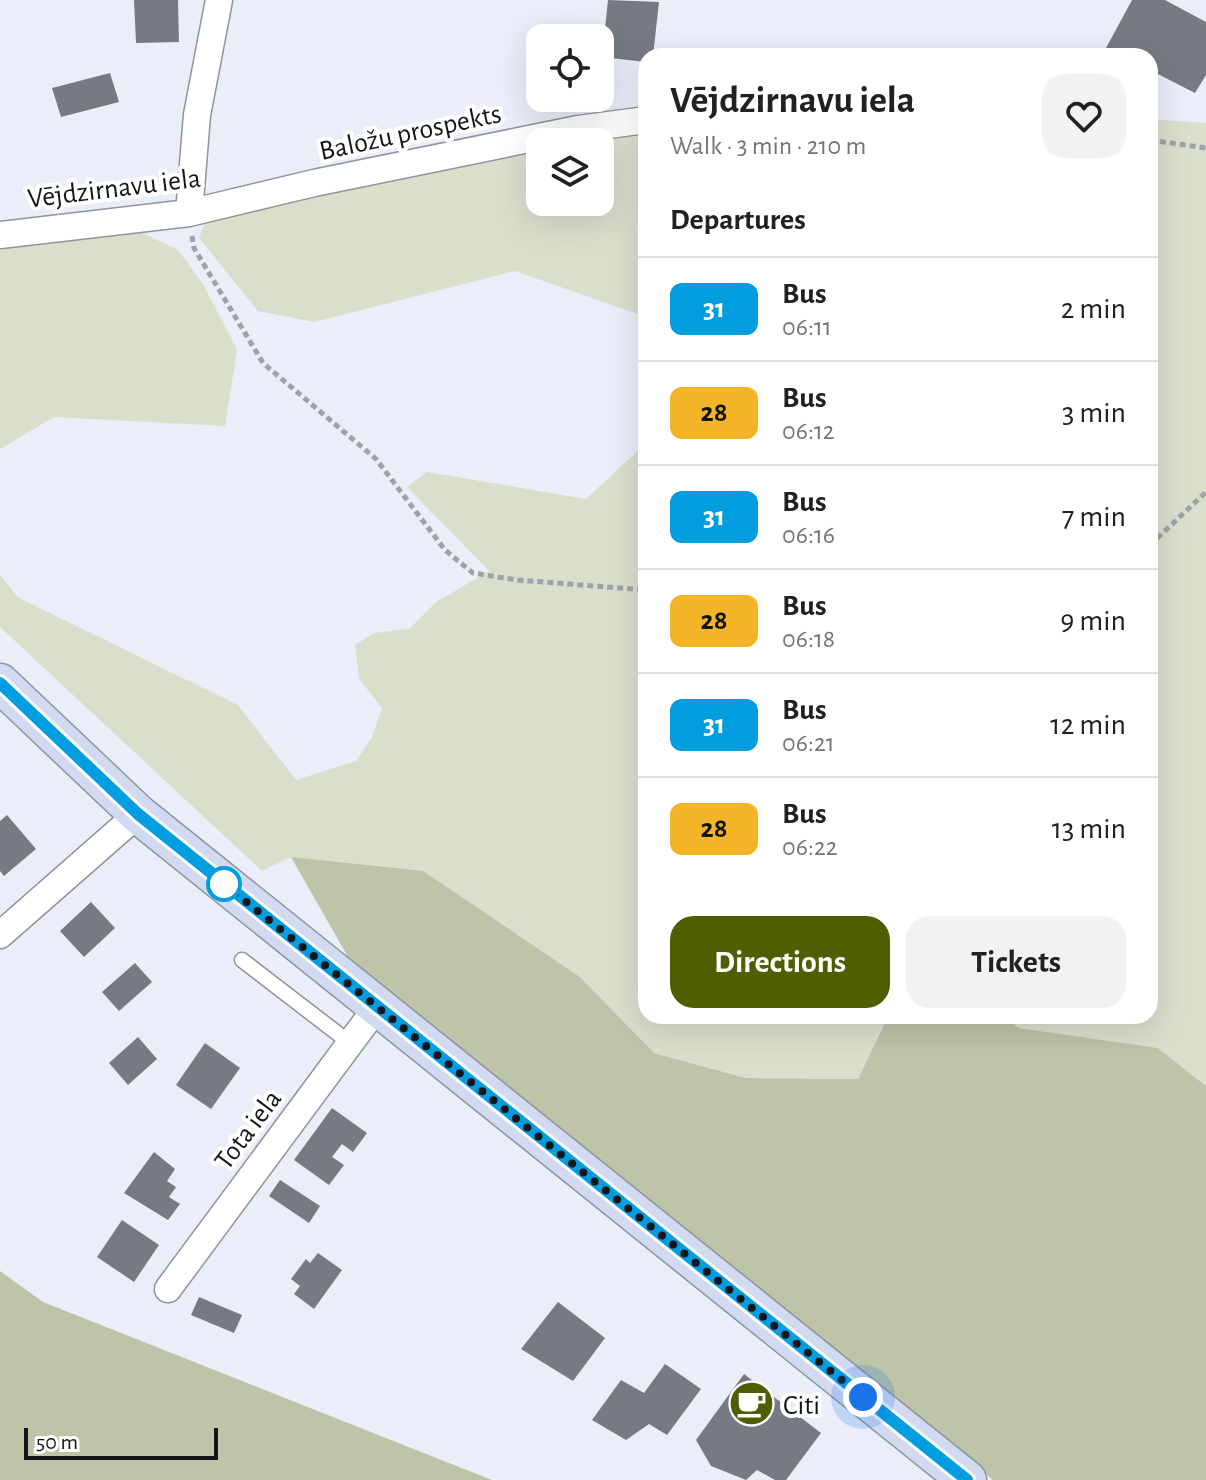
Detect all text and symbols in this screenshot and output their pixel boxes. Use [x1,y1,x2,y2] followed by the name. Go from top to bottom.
[526,24,614,216] map controls
[526,24,614,112] button: locate
[1042,74,1126,158] button: heart
[670,82,915,120] text: Vējdzirnavu iela
[317,100,504,166] street label: Baložu prospekts
[526,128,614,216] button: layers
[670,133,866,159] text: Walk · 3 min · 210 m
[26,164,202,213] street label: Vējdzirnavu iela
[670,205,806,235] text: Departures
[782,279,827,309] text: Bus
[1061,294,1126,324] text: 2 min
[703,295,725,323] text: 31
[782,314,832,340] text: 06:11
[782,383,827,413] text: Bus
[1062,398,1126,428] text: 3 min
[701,399,728,427] text: 28
[782,418,835,444] text: 06:12
[782,487,827,517] text: Bus
[1062,502,1126,532] text: 7 min
[703,503,725,531] text: 31
[782,522,835,548] text: 06:16
[782,591,827,621] text: Bus
[1060,606,1126,636] text: 9 min
[701,607,728,635] text: 28
[782,626,835,652] text: 06:18
[782,695,827,725] text: Bus
[1050,710,1126,740] text: 12 min
[703,711,725,739] text: 31
[782,730,835,756] text: 06:21
[782,799,827,829] text: Bus
[1052,814,1126,844] text: 13 min
[701,815,728,843] text: 28
[782,834,838,860] text: 06:22
[207,867,241,901] unlabelled marker
[670,916,890,1008] button: Directions
[906,916,1126,1008] button: Tickets
[210,1085,287,1175] street label: Tota iela
[843,1377,883,1417] your location
[728,1380,776,1428] cafe icon: Citi
[783,1392,820,1420] place label: Citi
[24,1424,218,1460] scale bar
[36,1431,78,1453] text: 50 m

